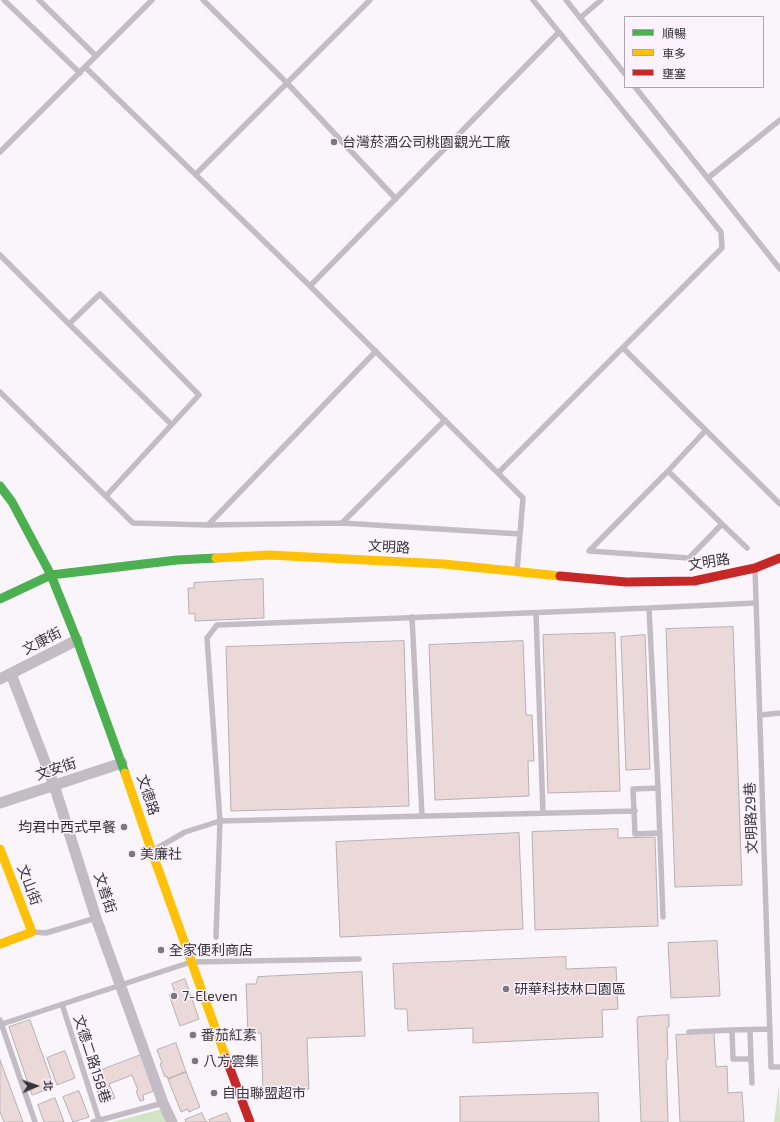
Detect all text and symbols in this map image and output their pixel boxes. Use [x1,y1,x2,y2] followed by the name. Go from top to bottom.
[624,16,764,88] legend
[662,26,686,40] text: 順暢
[662,46,686,60] text: 車多
[662,66,686,80] text: 壅塞
[342,134,510,150] place label: 台灣菸酒公司桃園觀光工廠
[329,137,339,147] marker: 台灣菸酒公司桃園觀光工廠
[368,538,410,556] street label: 文明路
[687,550,731,574] street label: 文明路
[19,624,65,658] street label: 文康街
[33,755,79,783] street label: 文安街
[134,772,162,818] street label: 文德路
[741,782,761,854] street label: 文明路29巷
[18,819,116,835] place label: 均君中西式早餐
[119,822,129,832] marker: 均君中西式早餐
[140,846,182,862] place label: 美廉社
[127,849,137,859] marker: 美廉社
[14,862,44,908] street label: 文山街
[91,870,119,916] street label: 文善街
[169,942,253,958] place label: 全家便利商店
[156,945,166,955] marker: 全家便利商店
[514,981,626,997] place label: 研華科技林口園區
[501,984,511,994] marker: 研華科技林口園區
[182,988,238,1004] place label: 7-Eleven
[169,991,179,1001] marker: 7-Eleven
[70,1013,114,1105] street label: 文德二路158巷
[201,1027,257,1043] place label: 番茄紅素
[188,1030,198,1040] marker: 番茄紅素
[203,1053,259,1069] place label: 八方雲集
[190,1056,200,1066] marker: 八方雲集
[16,1066,56,1106] north arrow
[42,1080,55,1091] text: 北
[222,1085,306,1101] place label: 自由聯盟超市
[209,1088,219,1098] marker: 自由聯盟超市

